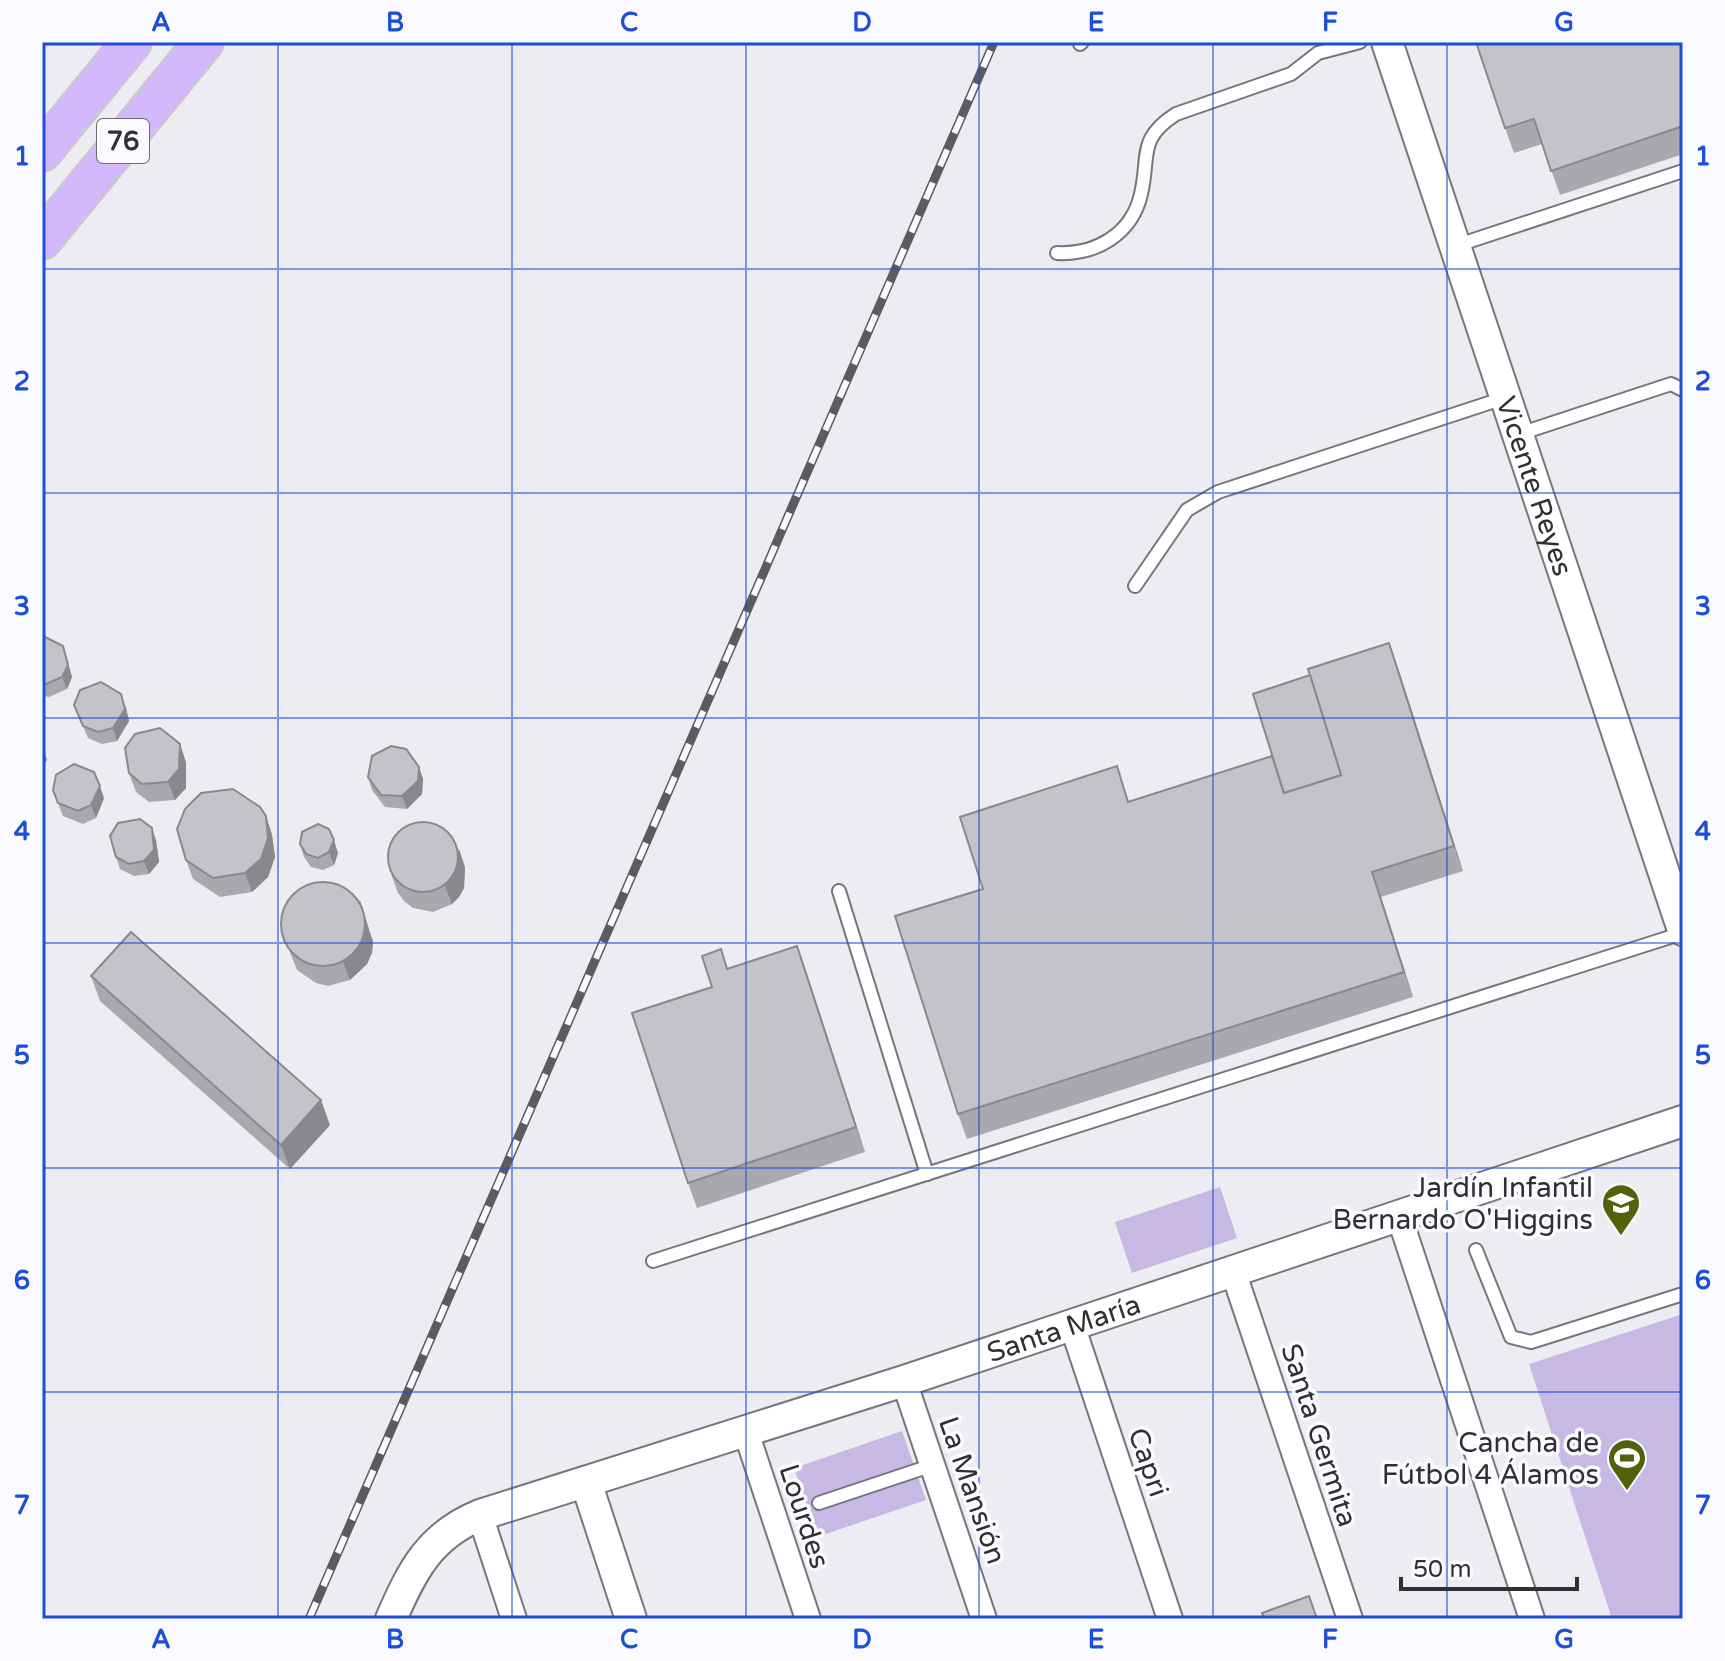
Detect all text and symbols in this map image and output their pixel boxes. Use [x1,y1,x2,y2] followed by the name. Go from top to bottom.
[151,7,171,38] text: A
[386,7,404,38] text: B
[620,7,638,38] text: C
[852,7,872,38] text: D
[1088,7,1104,38] text: E
[1322,7,1338,38] text: F
[1554,7,1574,38] text: G
[97,119,149,163] road number: 76
[14,141,30,172] text: 1
[1695,141,1711,172] text: 1
[14,366,30,397] text: 2
[1695,366,1711,397] text: 2
[1488,392,1580,580] street label: Vicente Reyes
[14,591,30,622] text: 3
[1695,591,1711,622] text: 3
[14,816,30,847] text: 4
[1695,816,1711,847] text: 4
[14,1040,30,1071] text: 5
[1695,1040,1711,1071] text: 5
[1333,1171,1593,1237] place label: Jardín Infantil Bernardo O'Higgins
[1600,1182,1642,1237] school or university icon: Jardín Infantil Bernardo O'Higgins
[14,1265,30,1296] text: 6
[1695,1265,1711,1296] text: 6
[983,1287,1145,1370] street label: Santa María
[1273,1340,1365,1531] street label: Santa Germita
[931,1412,1013,1568] street label: La Mansión
[1120,1423,1176,1501] street label: Capri
[1382,1426,1599,1492] place label: Cancha de Fútbol 4 Álamos
[1606,1437,1648,1492] sports icon: Cancha de Fútbol 4 Álamos
[771,1460,837,1573] street label: Lourdes
[14,1490,30,1521] text: 7
[1695,1490,1711,1521] text: 7
[1401,1541,1577,1591] scale bar
[1413,1555,1471,1584] text: 50 m
[151,1624,171,1655] text: A
[386,1624,404,1655] text: B
[620,1624,638,1655] text: C
[852,1624,872,1655] text: D
[1088,1624,1104,1655] text: E
[1322,1624,1338,1655] text: F
[1554,1624,1574,1655] text: G

